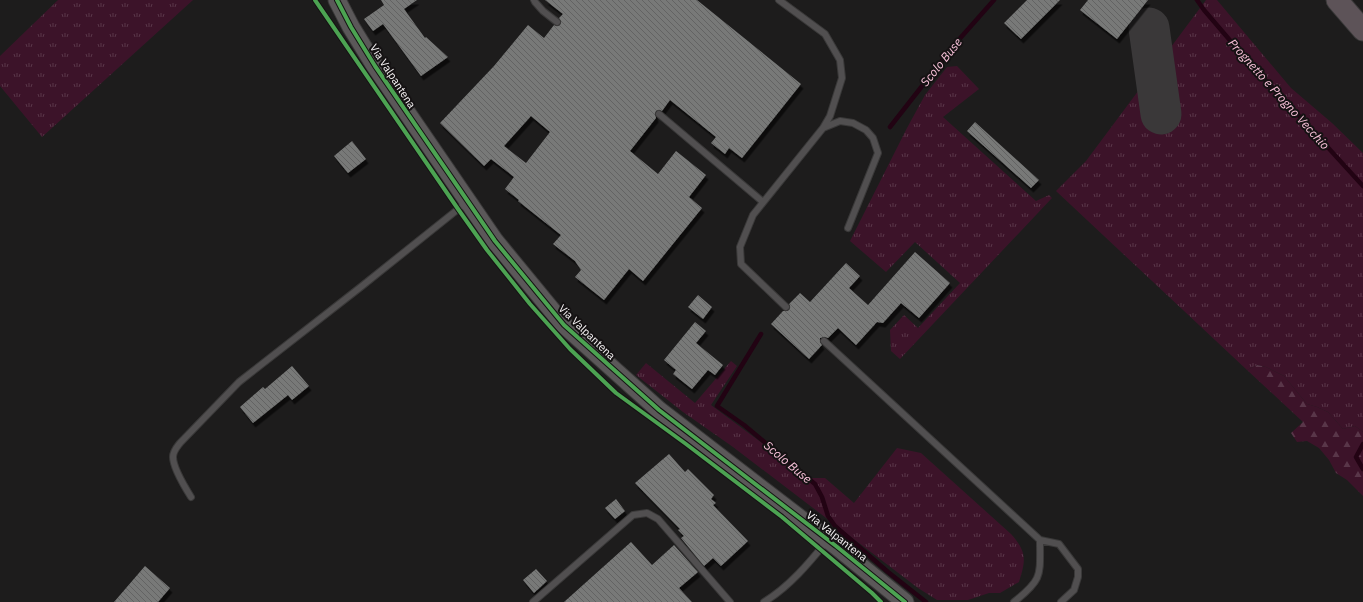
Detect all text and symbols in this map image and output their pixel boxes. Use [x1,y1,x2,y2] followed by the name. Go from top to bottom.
[917,35,965,89] water label: Scolo Buse
[1225,35,1333,153] water label: Prognetto e Progno Vecchio
[367,41,419,111] street label: Via Valpantena
[556,301,618,363] street label: Via Valpantena
[761,438,815,486] water label: Scolo Buse
[804,508,870,564] street label: Via Valpantena

